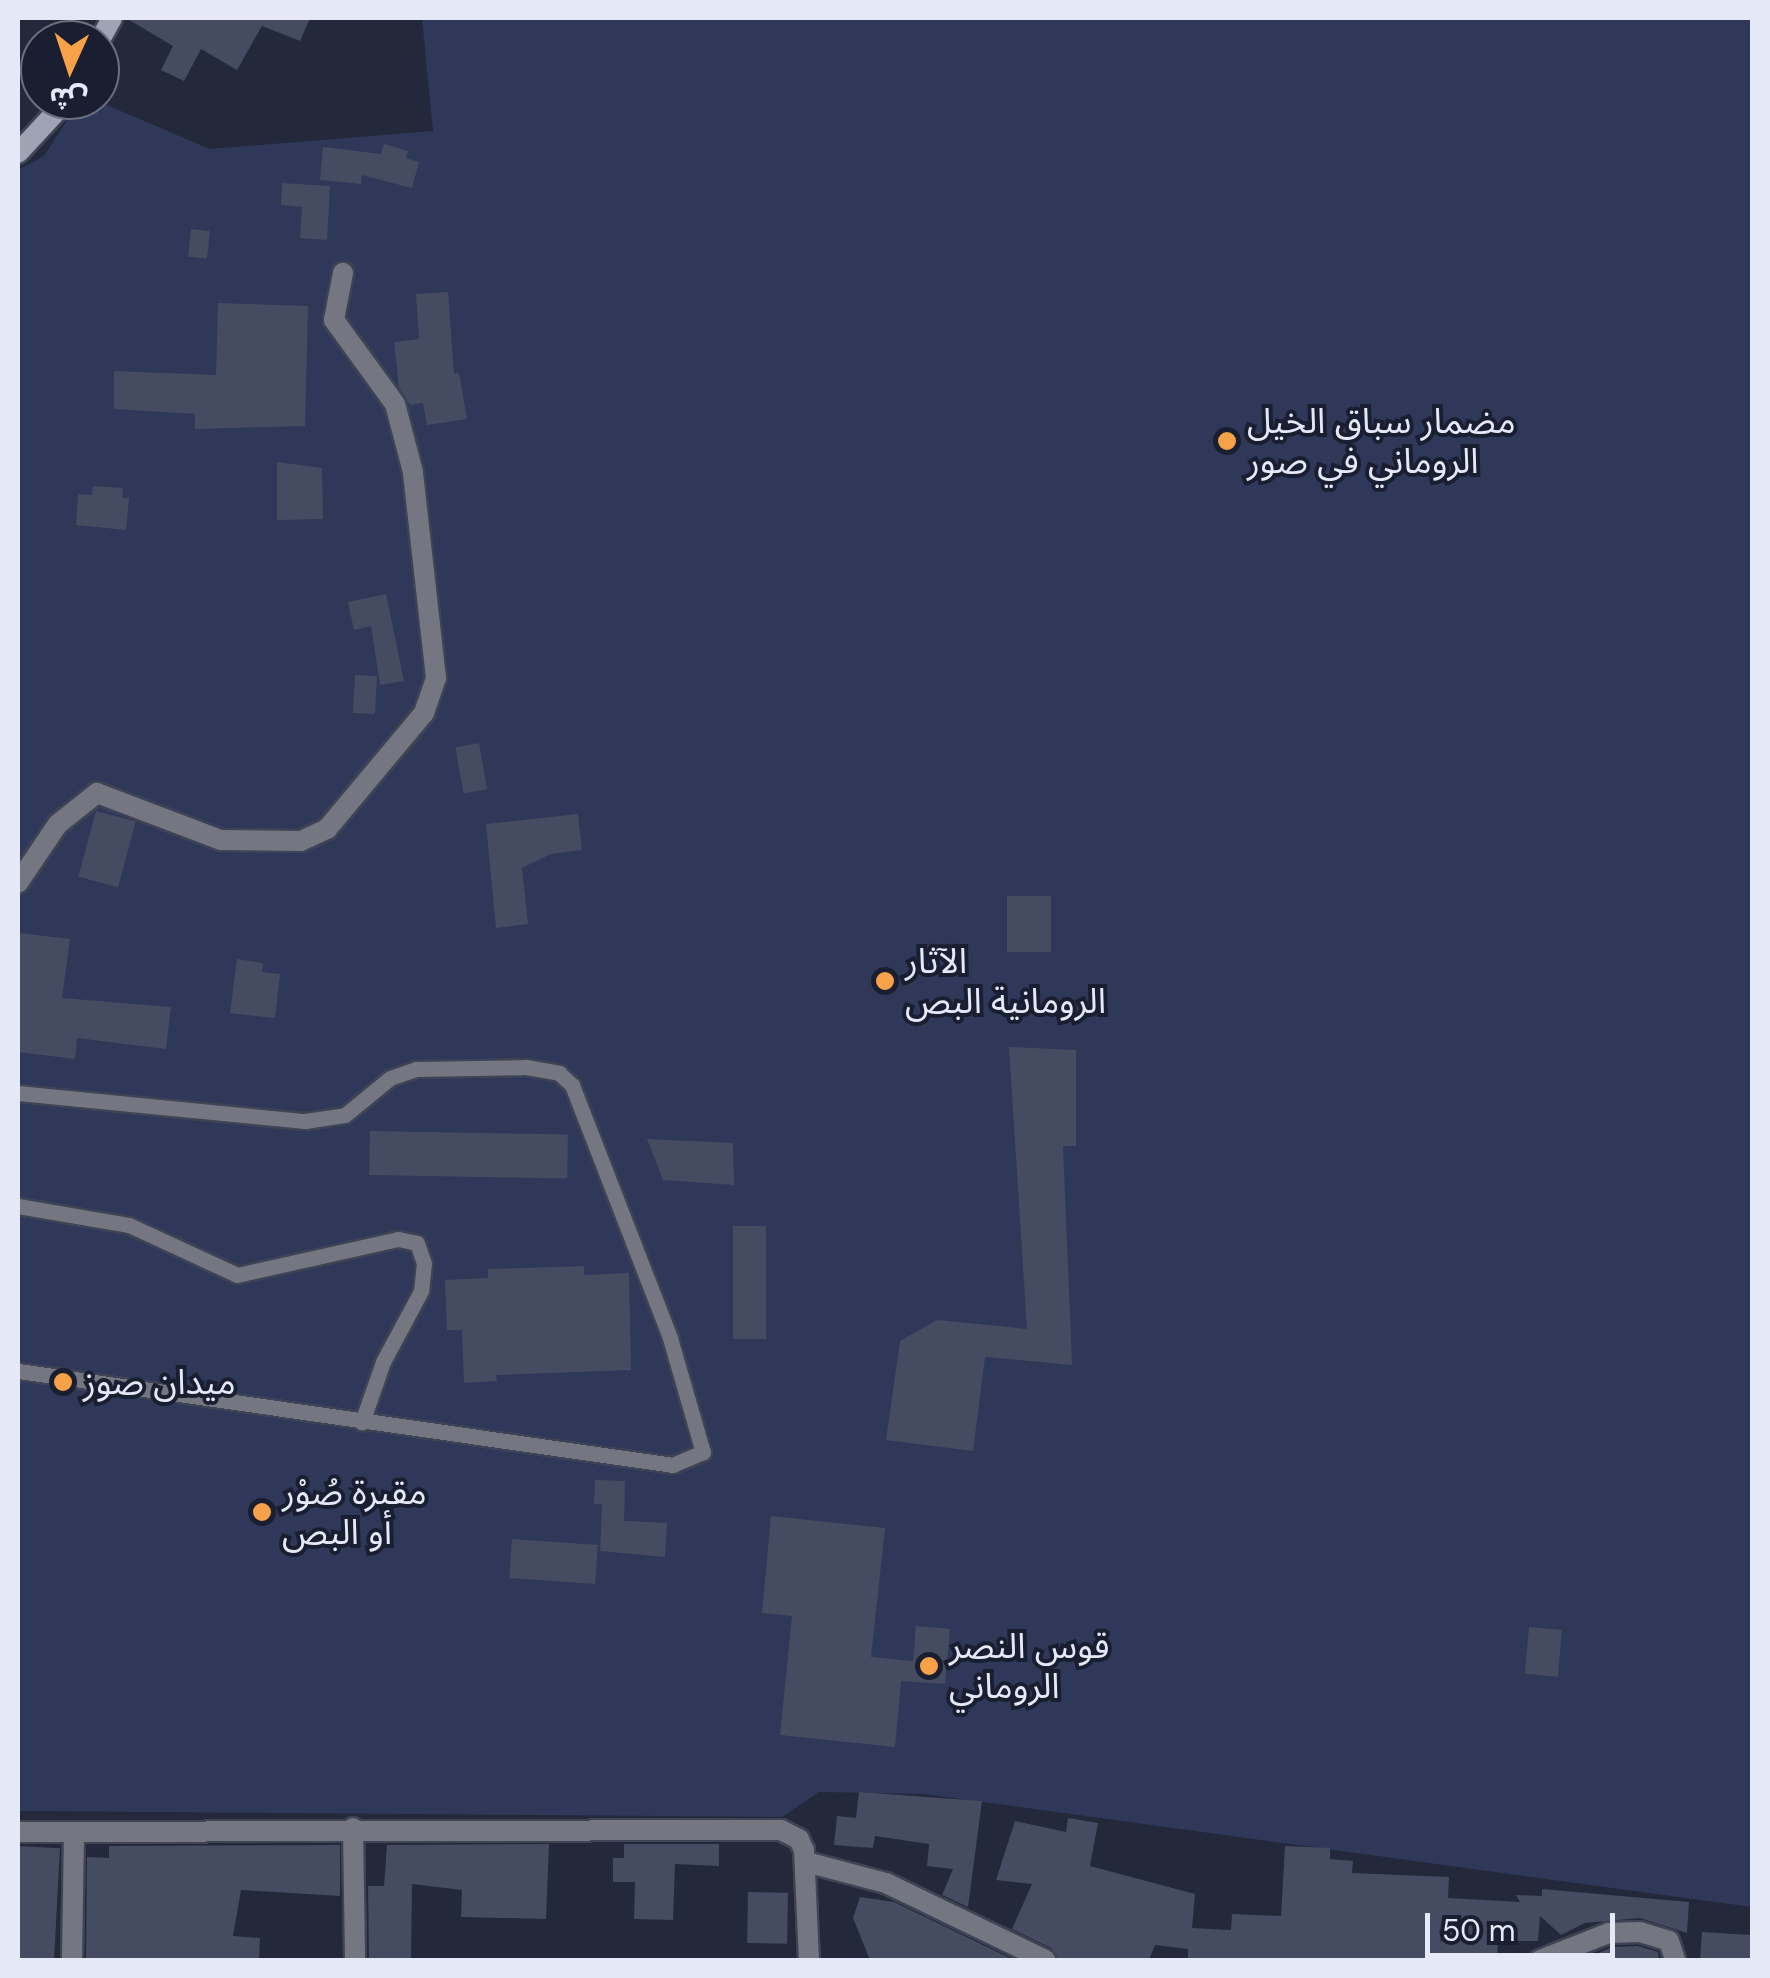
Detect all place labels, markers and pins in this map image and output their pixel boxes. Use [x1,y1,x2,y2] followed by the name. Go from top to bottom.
[1247,400,1516,482] place label: مضمار سباق الخيل الروماني في صور
[1216,430,1238,452] marker: مضمار سباق الخيل الروماني في صور
[905,940,1106,1022] place label: الآثار الرومانية البص
[874,970,896,992] marker: الآثار الرومانية البص
[83,1361,236,1403] place label: ميدان صوز
[52,1371,74,1393] marker: ميدان صوز
[282,1471,427,1553] place label: مقبرة صُوْر أو البص
[251,1501,273,1523] marker: مقبرة صُوْر أو البص
[949,1625,1109,1707] place label: قوس النصر الروماني
[918,1655,940,1677] marker: قوس النصر الروماني

